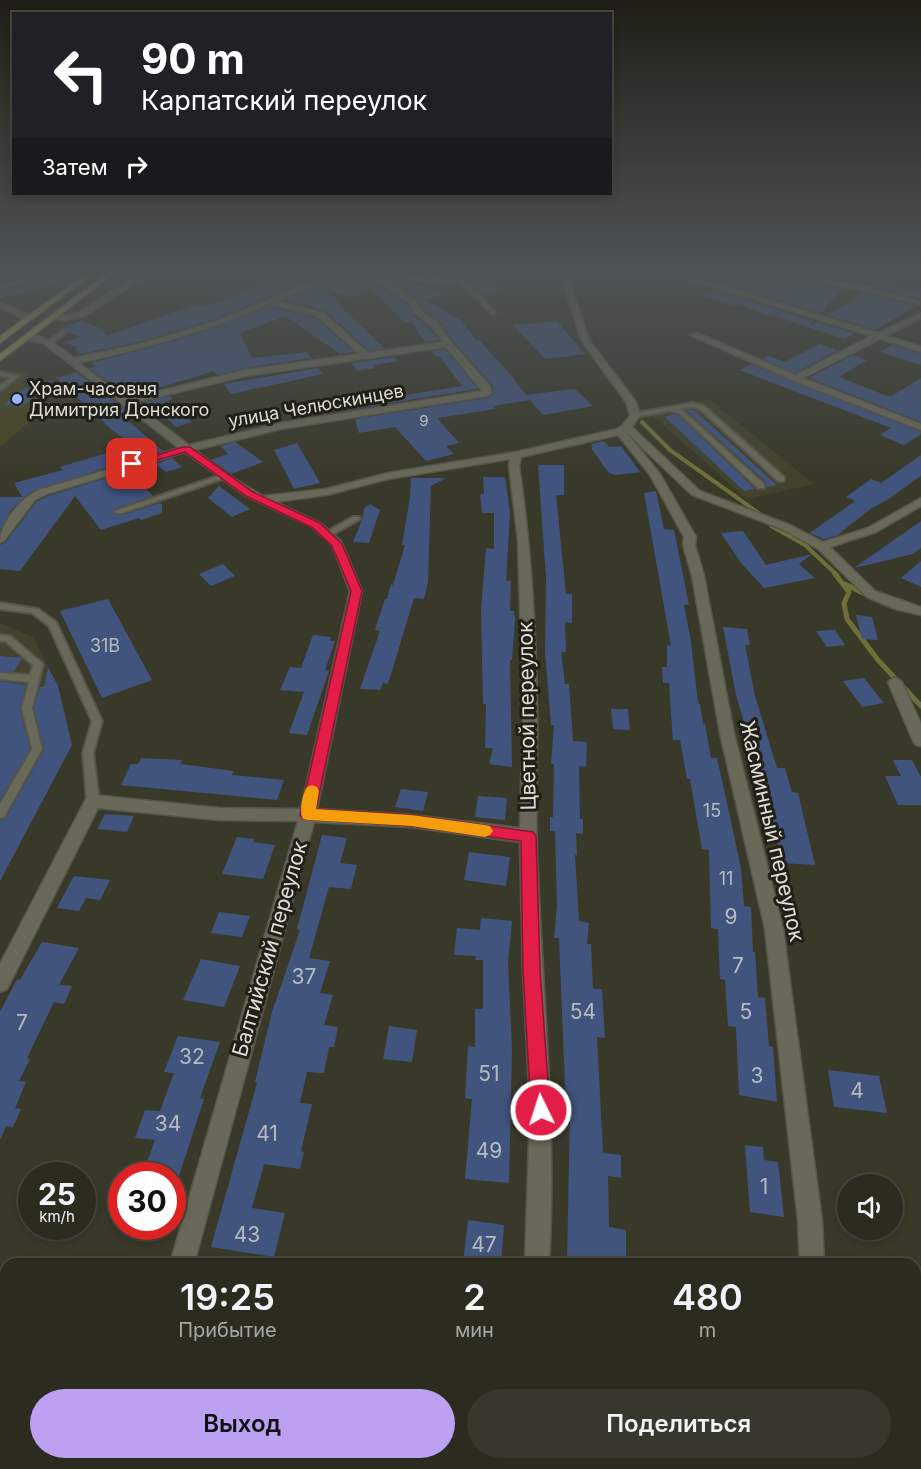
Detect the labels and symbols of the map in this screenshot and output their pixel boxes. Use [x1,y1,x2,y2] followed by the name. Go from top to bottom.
[29,378,209,420] place label: Храм-часовня Димитрия Донского
[227,380,405,431] street label: улица Челюскинцев
[10,392,24,406] marker: Храм-часовня Димитрия Донского
[419,411,429,430] house number: 9
[106,438,157,489] pin
[512,621,541,811] street label: Цветной переулок
[90,635,120,656] house number: 31В
[735,718,810,944] street label: Жасминный переулок
[703,800,721,821] house number: 15
[227,838,312,1059] street label: Балтийский переулок
[719,868,733,889] house number: 11
[724,904,738,929] house number: 9
[732,953,744,978] house number: 7
[292,964,316,989] house number: 37
[570,999,596,1024] house number: 54
[740,999,752,1024] house number: 5
[16,1010,28,1035] house number: 7
[179,1044,205,1069] house number: 32
[478,1061,500,1086] house number: 51
[751,1063,763,1088] house number: 3
[509,1078,573,1142] position arrow
[850,1078,864,1103] house number: 4
[155,1111,181,1136] house number: 34
[256,1121,278,1146] house number: 41
[476,1138,502,1163] house number: 49
[108,1162,186,1240] speed limit sign: 30
[760,1174,768,1199] house number: 1
[234,1222,260,1247] house number: 43
[471,1232,497,1257] house number: 47

